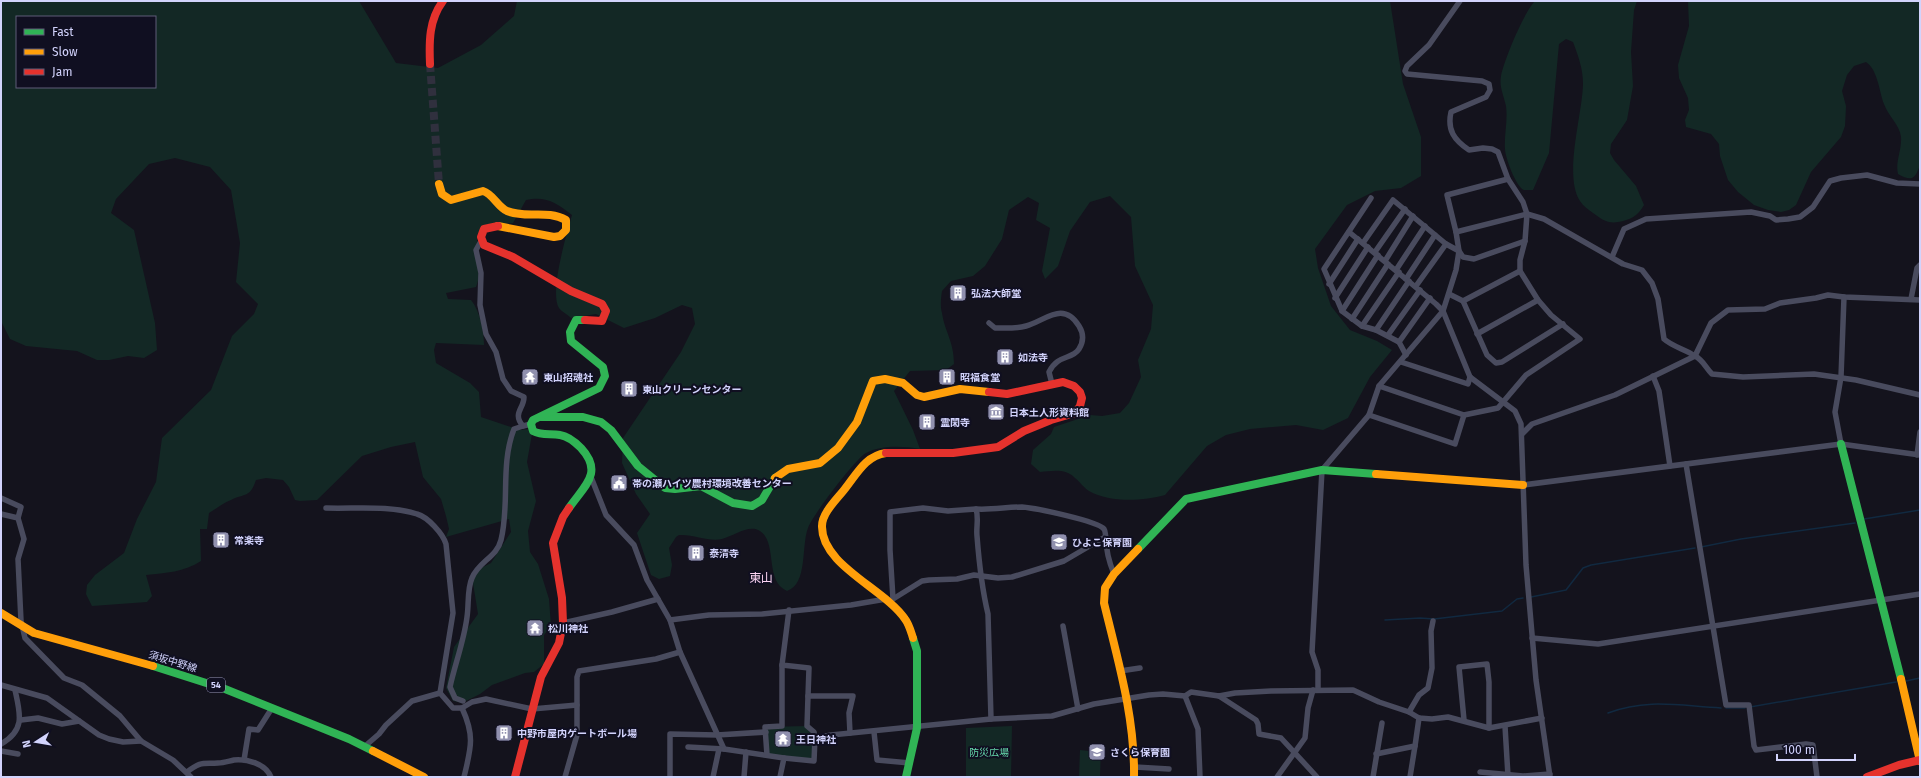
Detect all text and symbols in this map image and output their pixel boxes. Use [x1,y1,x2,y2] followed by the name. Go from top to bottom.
[16,16,156,88] legend
[52,25,74,39] text: Fast
[52,45,78,59] text: Slow
[52,65,72,79] text: Jam
[948,283,968,303] building icon: 弘法大師堂
[971,288,1021,300] place label: 弘法大師堂
[995,347,1015,367] building icon: 如法寺
[1018,352,1048,364] place label: 如法寺
[520,367,540,387] temple icon: 東山招魂社
[937,367,957,387] building icon: 昭福食堂
[543,372,594,384] place label: 東山招魂社
[960,372,1000,384] place label: 昭福食堂
[619,379,639,399] building icon: 東山クリーンセンター
[642,384,742,396] place label: 東山クリーンセンター
[986,402,1006,422] museum icon: 日本土人形資料館
[1009,407,1089,419] place label: 日本土人形資料館
[917,412,937,432] building icon: 霊閑寺
[940,417,970,429] place label: 霊閑寺
[609,473,629,493] public building icon: 帯の瀬ハイツ農村環境改善センター
[632,478,792,490] place label: 帯の瀬ハイツ農村環境改善センター
[211,530,231,550] building icon: 常楽寺
[1049,532,1069,552] school or university icon: ひよこ保育園
[234,535,264,547] place label: 常楽寺
[1072,537,1132,549] place label: ひよこ保育園
[686,543,706,563] building icon: 泰清寺
[709,548,739,560] place label: 泰清寺
[749,571,773,585] district label: 東山
[525,618,545,638] temple icon: 松川神社
[548,623,589,635] place label: 松川神社
[147,649,198,675] street label: 須坂中野線
[207,678,225,692] road number: 54
[16,722,56,762] north arrow
[494,723,514,743] building icon: 中野市屋内ゲートボール場
[517,728,637,740] place label: 中野市屋内ゲートボール場
[773,729,793,749] temple icon: 王日神社
[796,734,837,746] place label: 王日神社
[1777,736,1855,762] scale bar
[20,739,34,749] text: N
[1087,742,1107,762] school or university icon: さくら保育園
[1783,743,1815,757] text: 100 m
[969,747,1009,759] park label: 防災広場
[1110,747,1170,759] place label: さくら保育園

